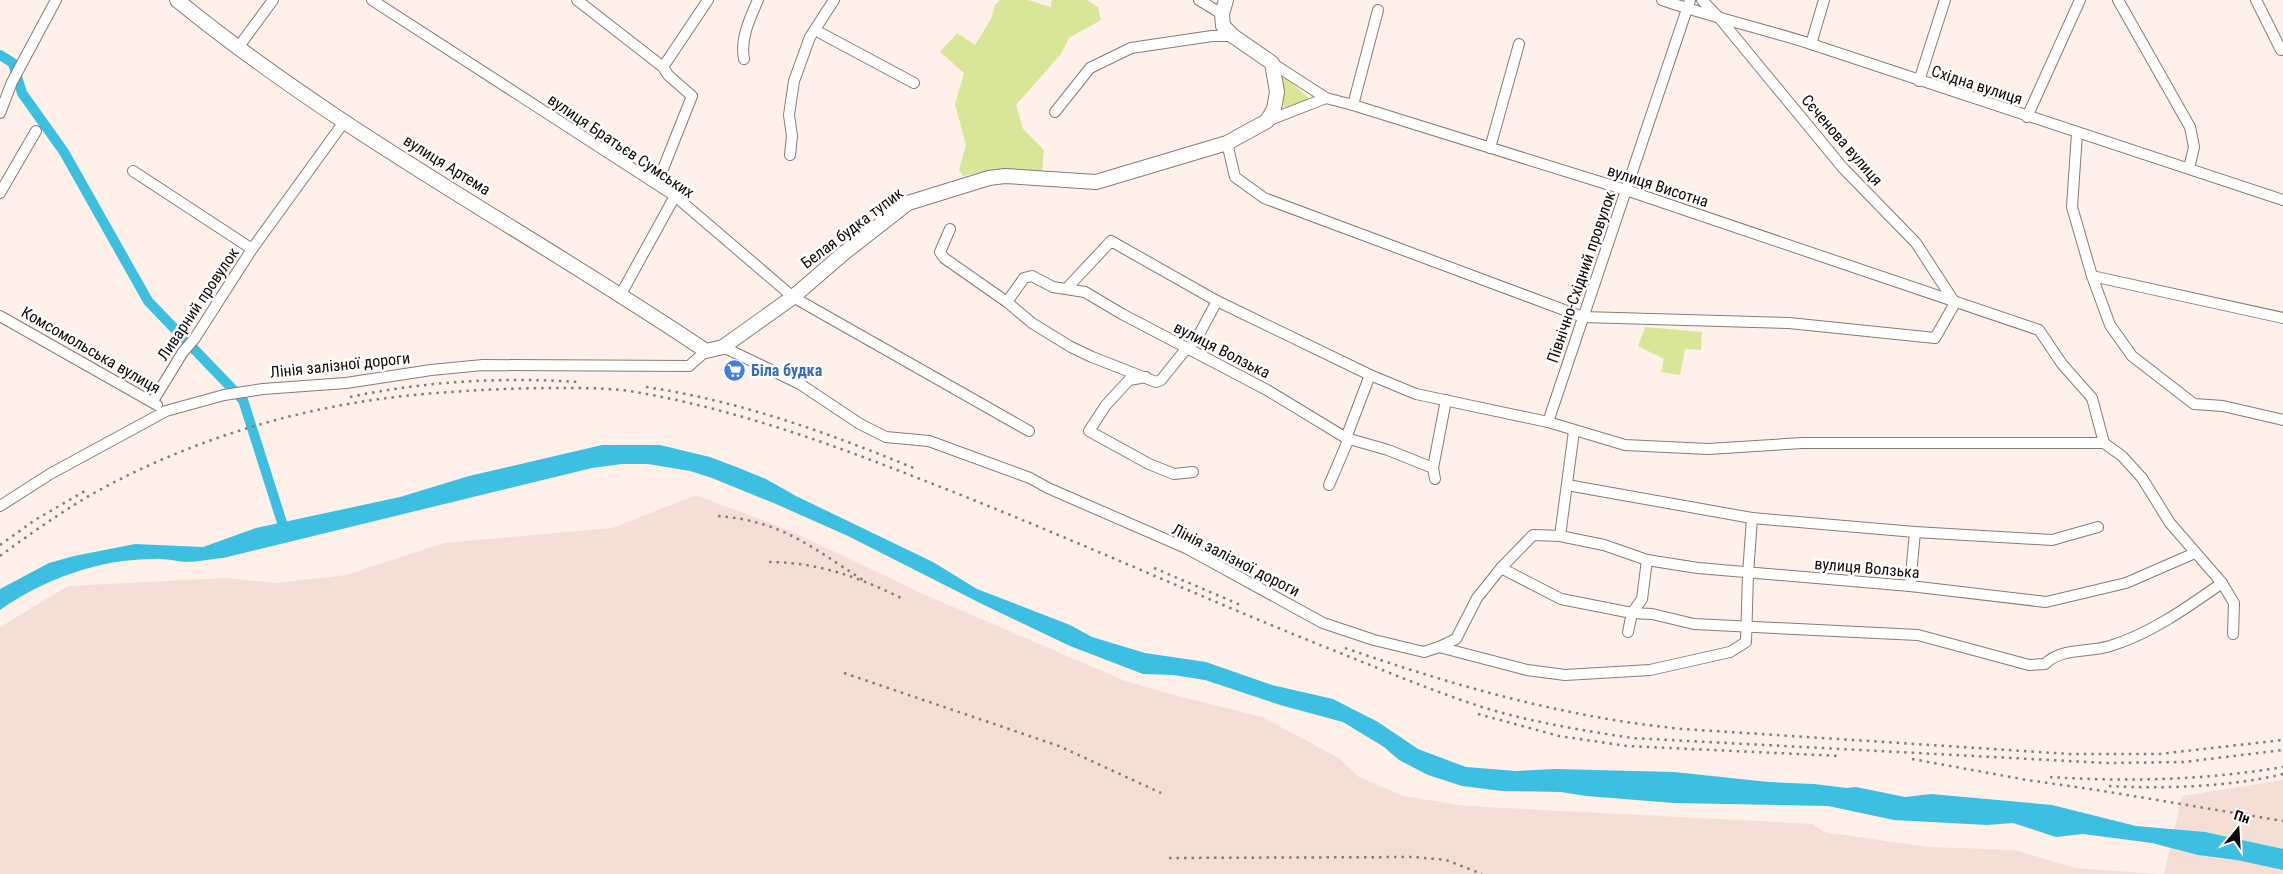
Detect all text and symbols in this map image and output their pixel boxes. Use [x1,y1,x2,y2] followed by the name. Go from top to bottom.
[1929,61,2025,109] street label: Східна вулиця
[544,90,698,202] street label: вулиця Братьєв Сумських
[1797,91,1887,189] street label: Сєченова вулиця
[400,131,494,199] street label: вулиця Артема
[1605,161,1711,211] street label: вулиця Висотна
[797,183,907,272] street label: Белая будка тупик
[1543,189,1619,365] street label: Північно-Східний провулок
[153,244,243,364] street label: Ливарний провулок
[18,302,164,398] street label: Комсомольська вулиця
[1171,318,1273,382] street label: вулиця Волзька
[269,348,411,382] street label: Лінія залізної дороги
[723,358,747,382] supermarket icon: Біла будка
[751,361,823,380] place label: Біла будка
[1169,520,1303,600] street label: Лінія залізної дороги
[1814,554,1920,582] street label: вулиця Волзька
[2213,804,2263,854] north arrow
[2232,807,2252,827] text: Пн

